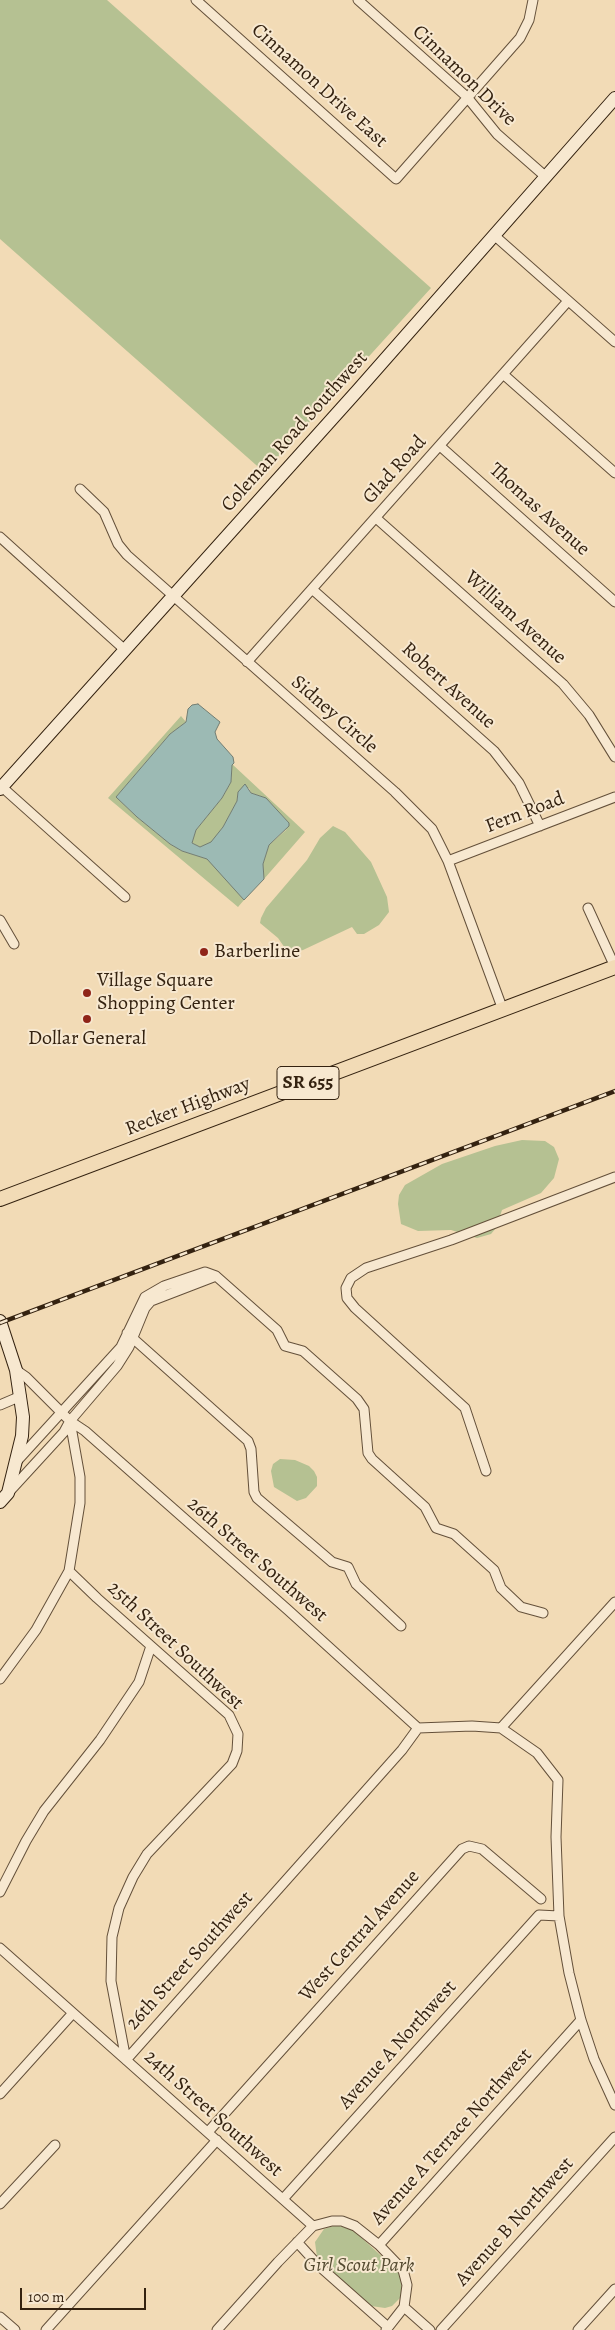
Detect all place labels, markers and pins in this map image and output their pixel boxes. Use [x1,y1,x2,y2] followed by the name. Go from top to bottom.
[214,940,300,964] place label: Barberline
[198,946,210,958] marker: Barberline
[97,969,235,1016] place label: Village Square Shopping Center
[81,987,93,999] marker: Village Square Shopping Center
[81,1013,93,1025] marker: Dollar General
[28,1027,146,1051] place label: Dollar General

